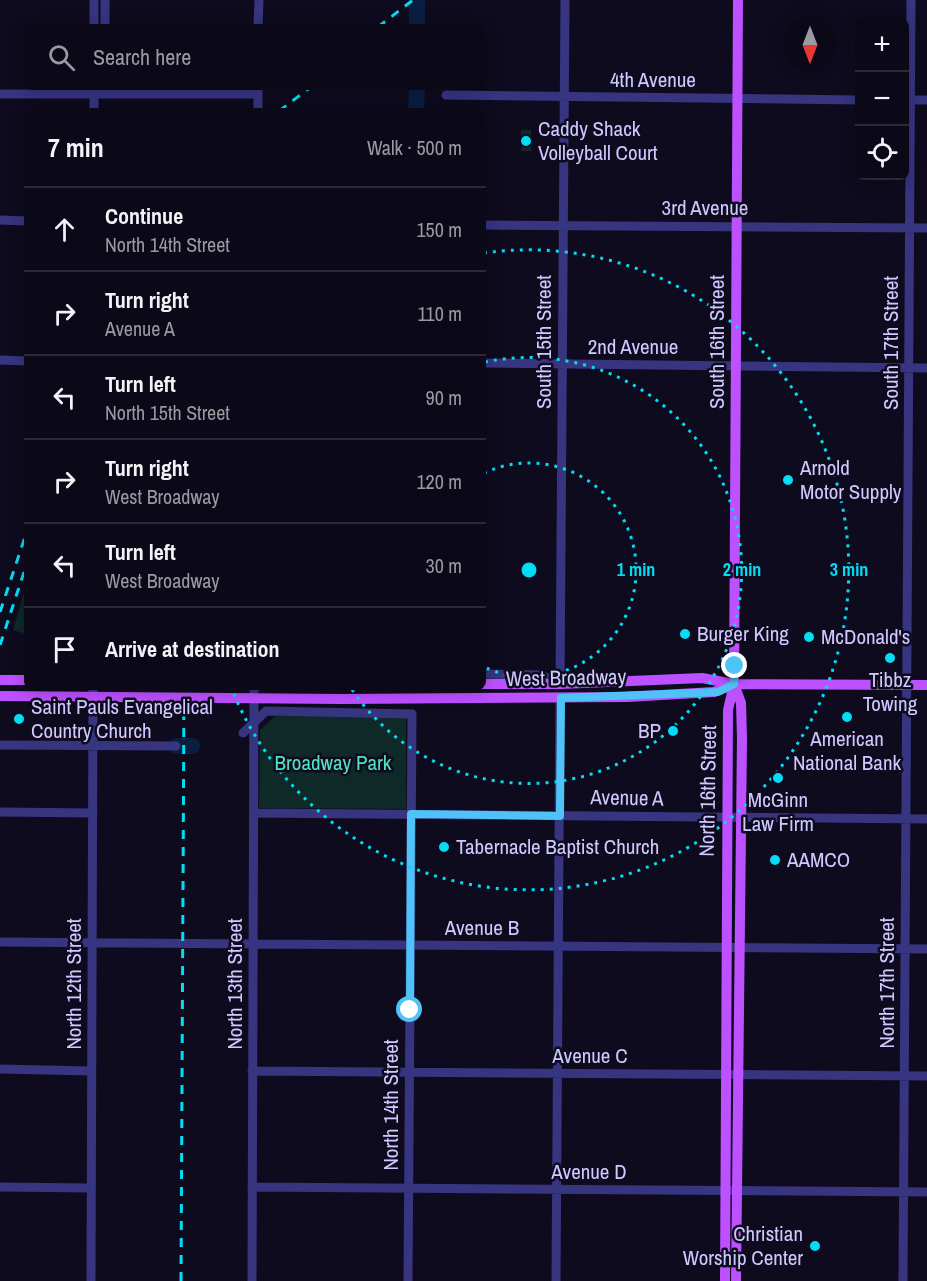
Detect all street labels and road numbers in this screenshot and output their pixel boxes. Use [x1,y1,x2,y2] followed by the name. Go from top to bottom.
[610,65,696,94] street label: 4th Avenue
[662,193,748,222] street label: 3rd Avenue
[529,275,558,409] street label: South 15th Street
[702,275,731,409] street label: South 16th Street
[876,276,905,410] street label: South 17th Street
[588,332,678,361] street label: 2nd Avenue
[506,662,627,693] street label: West Broadway
[692,725,723,857] street label: North 16th Street
[589,782,664,813] street label: Avenue A
[444,913,519,942] street label: Avenue B
[872,917,901,1049] street label: North 17th Street
[59,918,88,1050] street label: North 12th Street
[220,918,249,1050] street label: North 13th Street
[376,1039,405,1171] street label: North 14th Street
[551,1041,628,1070] street label: Avenue C
[550,1157,627,1186] street label: Avenue D

